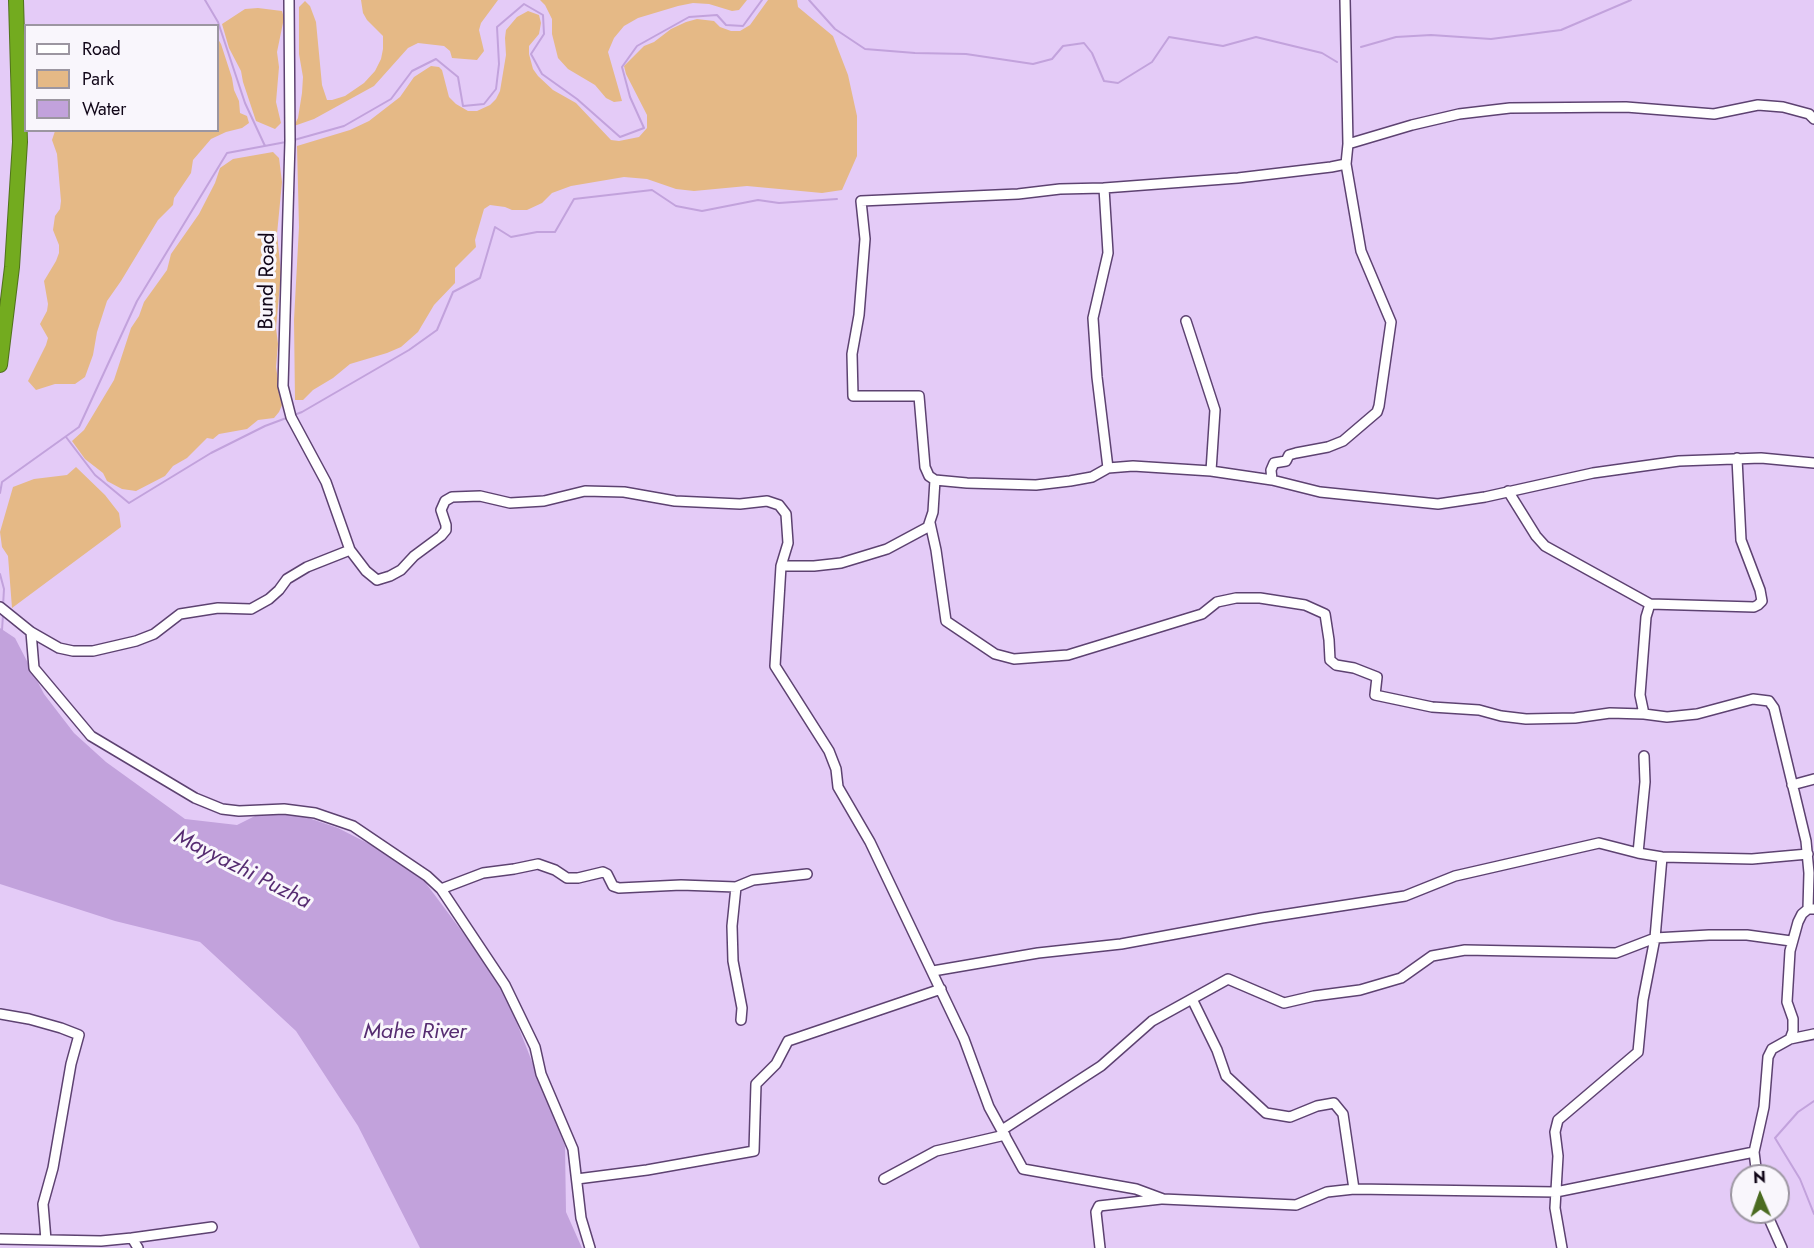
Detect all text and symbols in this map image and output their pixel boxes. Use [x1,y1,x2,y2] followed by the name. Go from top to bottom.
[24,24,219,132] legend
[82,36,121,62] text: Road
[82,66,114,92] text: Park
[82,96,126,122] text: Water
[255,232,281,330] street label: Bund Road
[169,824,315,916] water label: Mayyazhi Puzha
[363,1020,467,1046] water label: Mahe River
[1730,1164,1790,1224] north arrow
[1753,1166,1766,1189] text: N

